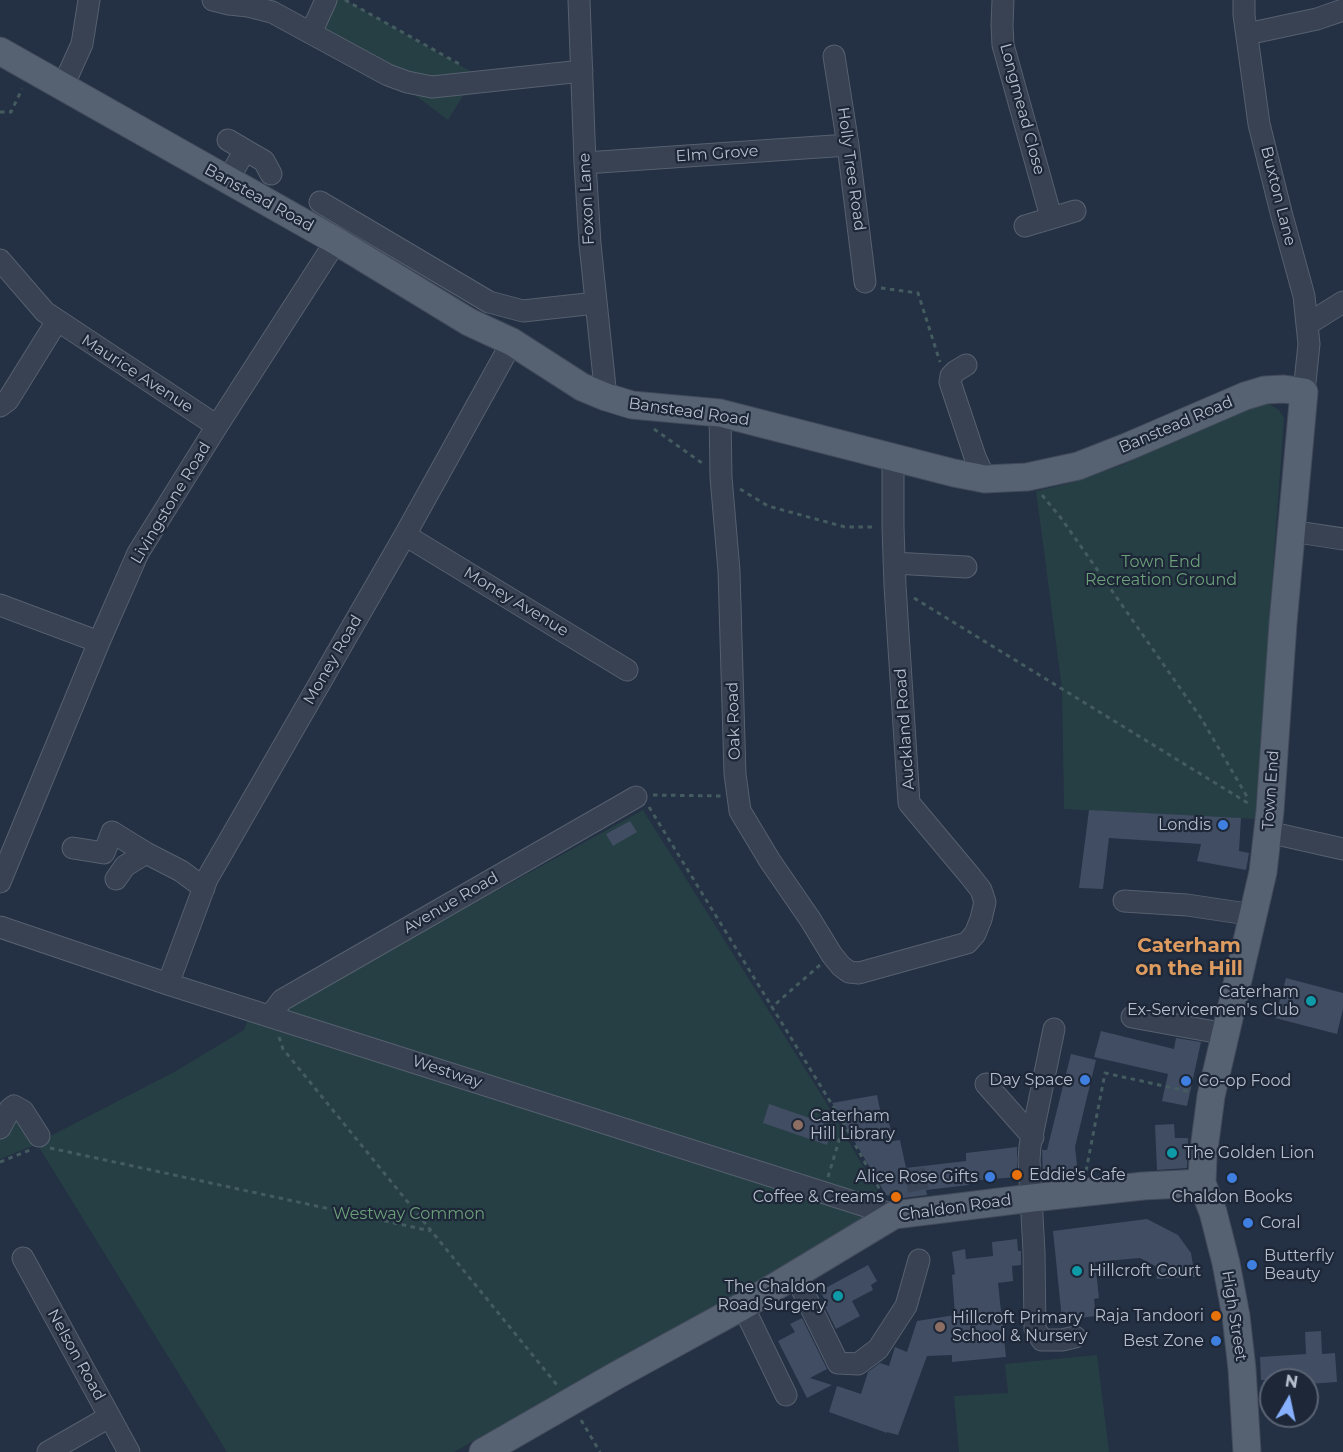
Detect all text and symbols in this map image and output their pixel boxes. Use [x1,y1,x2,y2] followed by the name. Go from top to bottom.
[995,41,1049,177] street label: Longmead Close
[833,106,869,232] street label: Holly Tree Road
[675,142,759,166] street label: Elm Grove
[1256,144,1300,248] street label: Buxton Lane
[575,152,599,246] street label: Foxon Lane
[201,160,317,236] street label: Banstead Road
[78,331,196,417] street label: Maurice Avenue
[1116,392,1236,458] street label: Banstead Road
[627,394,751,430] street label: Banstead Road
[127,438,215,568] street label: Livingstone Road
[1085,552,1237,590] park label: Town End Recreation Ground
[460,563,572,641] street label: Money Avenue
[300,612,366,708] street label: Money Road
[891,668,919,790] street label: Auckland Road
[723,681,745,761] street label: Oak Road
[1259,750,1283,830] street label: Town End
[1158,815,1211,835] place label: Londis
[1216,818,1230,832] marker: Londis
[400,868,502,938] street label: Avenue Road
[1135,934,1243,981] district label: Caterham on the Hill
[1127,982,1299,1020] place label: Caterham Ex-Servicemen's Club
[1304,994,1318,1008] marker: Caterham Ex-Servicemen's Club
[410,1052,484,1092] street label: Westway
[989,1070,1073,1090] place label: Day Space
[1198,1071,1291,1091] place label: Co-op Food
[1078,1073,1092,1087] marker: Day Space
[1179,1074,1193,1088] marker: Co-op Food
[810,1106,895,1144] place label: Caterham Hill Library
[791,1118,805,1132] marker: Caterham Hill Library
[1184,1143,1315,1163] place label: The Golden Lion
[1165,1146,1179,1160] marker: The Golden Lion
[1029,1165,1126,1185] place label: Eddie's Cafe
[856,1167,978,1187] place label: Alice Rose Gifts
[1010,1168,1024,1182] marker: Eddie's Cafe
[983,1170,997,1184] marker: Alice Rose Gifts
[1225,1171,1239,1185] marker: Chaldon Books
[753,1187,884,1207] place label: Coffee & Creams
[1171,1187,1293,1207] place label: Chaldon Books
[889,1190,903,1204] marker: Coffee & Creams
[897,1191,1013,1225] street label: Chaldon Road
[333,1204,485,1224] park label: Westway Common
[1260,1213,1301,1233] place label: Coral
[1241,1216,1255,1230] marker: Coral
[1264,1246,1334,1284] place label: Butterfly Beauty
[1245,1258,1259,1272] marker: Butterfly Beauty
[1089,1261,1201,1281] place label: Hillcroft Court
[1070,1264,1084,1278] marker: Hillcroft Court
[1217,1269,1251,1363] street label: High Street
[718,1277,826,1315] place label: The Chaldon Road Surgery
[831,1289,845,1303] marker: The Chaldon Road Surgery
[43,1306,109,1404] street label: Nelson Road
[1095,1306,1204,1326] place label: Raja Tandoori
[952,1308,1088,1346] place label: Hillcroft Primary School & Nursery
[1209,1309,1223,1323] marker: Raja Tandoori
[933,1320,947,1334] marker: Hillcroft Primary School & Nursery
[1123,1331,1204,1351] place label: Best Zone
[1209,1334,1223,1348] marker: Best Zone
[1259,1368,1319,1428] north arrow
[1284,1371,1299,1392] text: N

